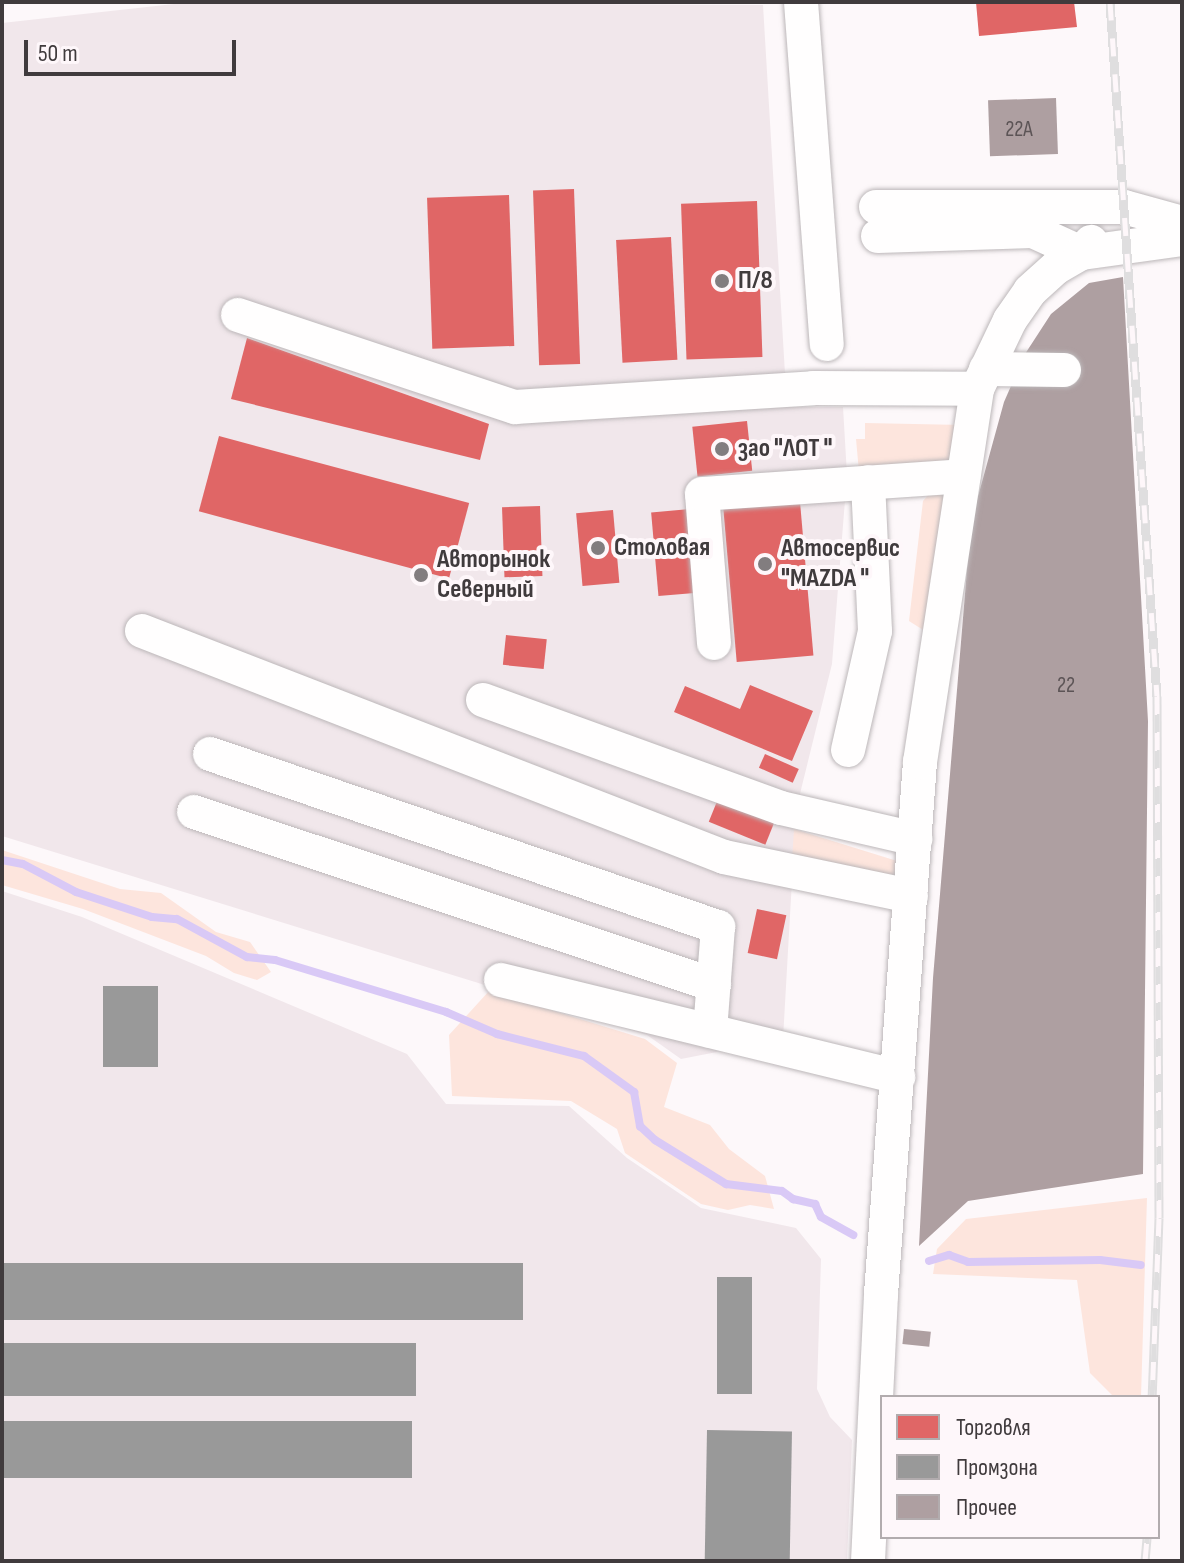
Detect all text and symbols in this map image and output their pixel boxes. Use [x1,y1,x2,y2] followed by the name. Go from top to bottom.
[28,24,240,74] scale bar
[38,39,78,68] text: 50 m
[1005,117,1033,143] house number: 22А
[738,265,773,297] place label: П/8
[713,272,731,290] marker: П/8
[738,433,832,465] place label: зао "ЛОТ "
[713,440,731,458] marker: зао "ЛОТ "
[614,532,710,564] place label: Столовая
[781,533,900,594] place label: Автосервис "MAZDA "
[589,539,607,557] marker: Столовая
[437,544,550,606] place label: Авторынок Северный
[756,555,774,573] marker: Автосервис "MAZDA "
[412,566,430,584] marker: Авторынок Северный
[1057,673,1075,699] house number: 22
[880,1395,1160,1539] legend
[956,1413,1031,1442] text: Торговля
[956,1453,1038,1482] text: Промзона
[956,1493,1017,1522] text: Прочее

